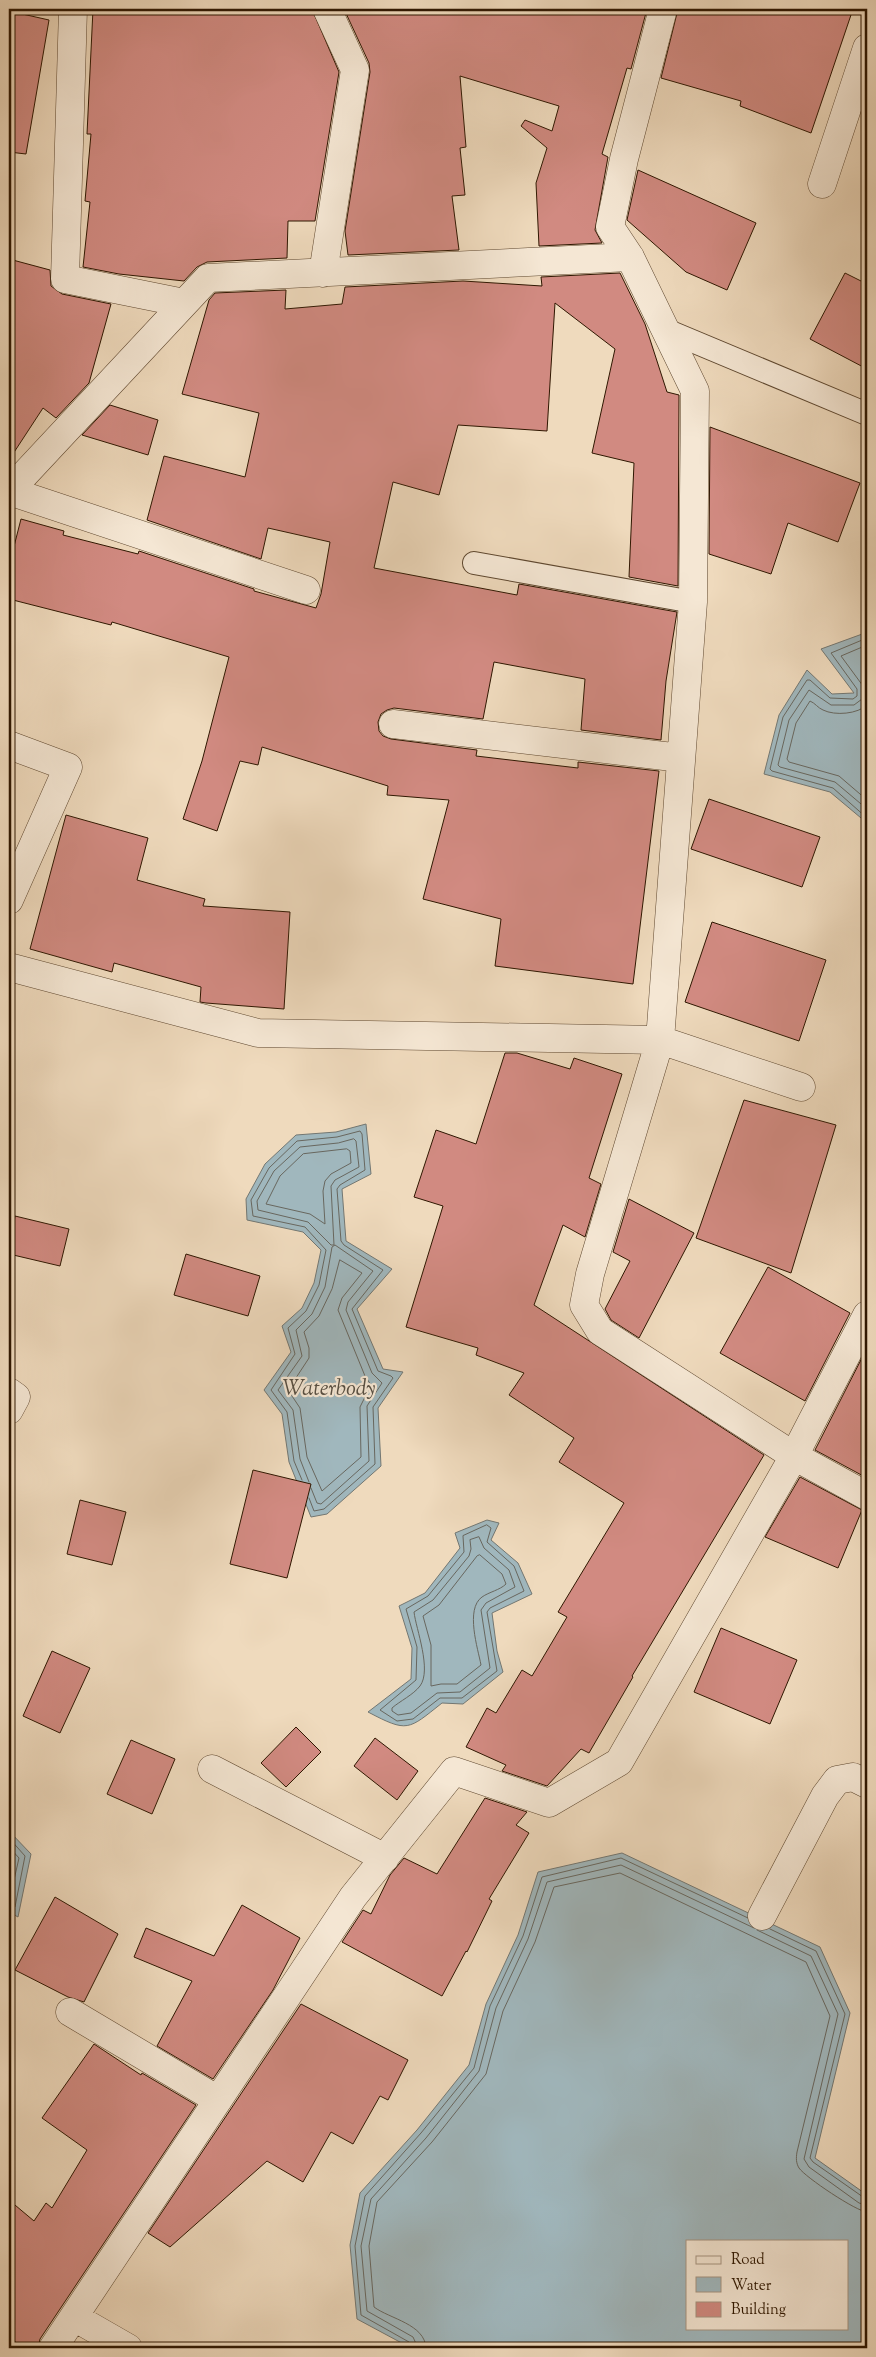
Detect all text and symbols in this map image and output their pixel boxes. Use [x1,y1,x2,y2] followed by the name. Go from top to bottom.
[282,1374,376,1406] water label: Waterbody
[686,2240,848,2330] legend
[731,2250,765,2271] text: Road
[731,2276,772,2297] text: Water
[731,2300,786,2321] text: Building

